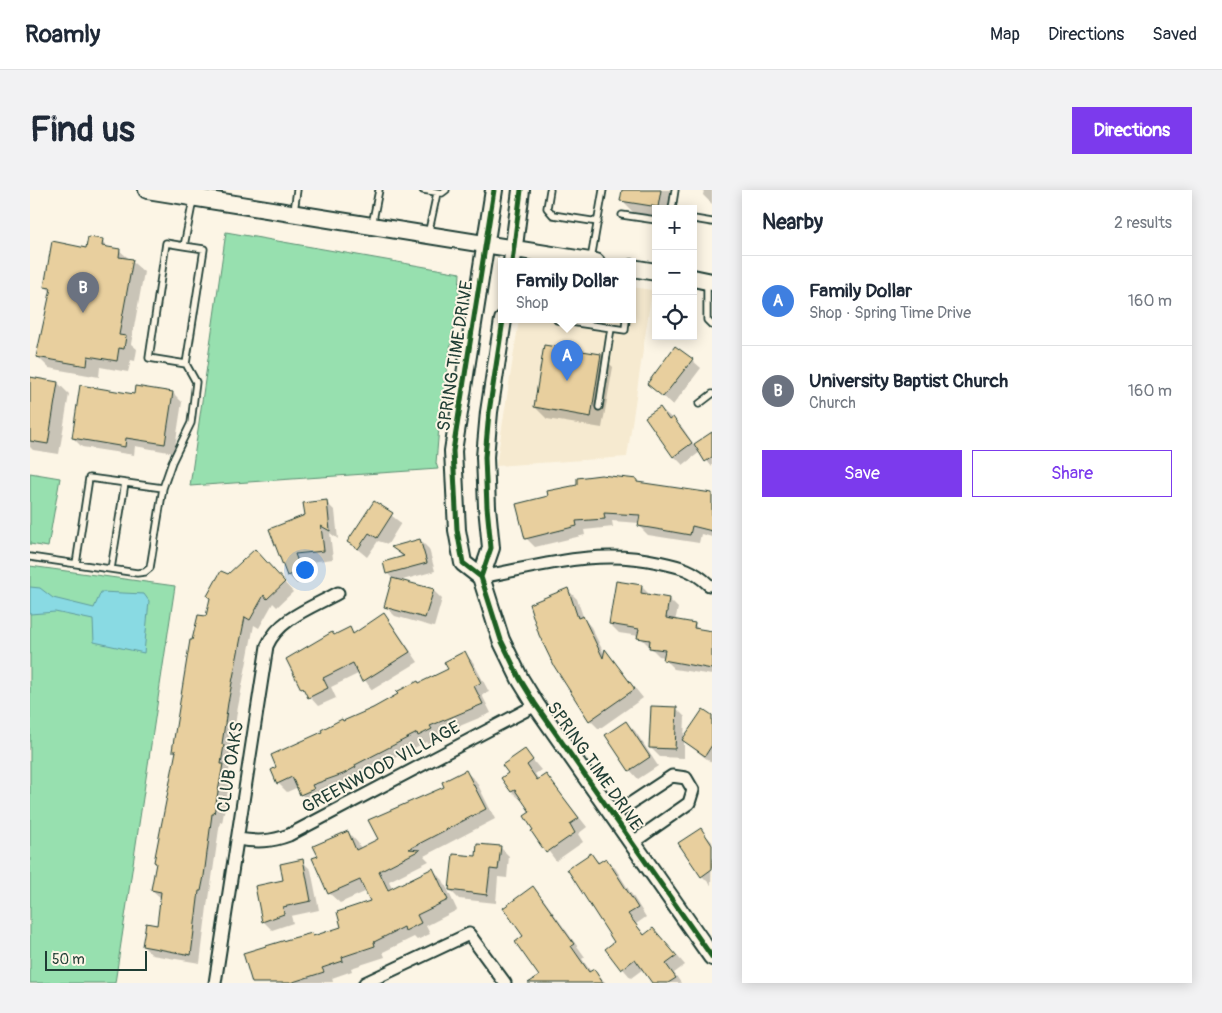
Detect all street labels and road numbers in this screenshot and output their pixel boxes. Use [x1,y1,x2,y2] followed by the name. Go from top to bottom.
[432,279,479,433] street label: SPRING TIME DRIVE
[542,697,648,835] street label: SPRING TIME DRIVE
[298,716,464,819] street label: GREENWOOD VILLAGE
[212,720,249,814] street label: CLUB OAKS

